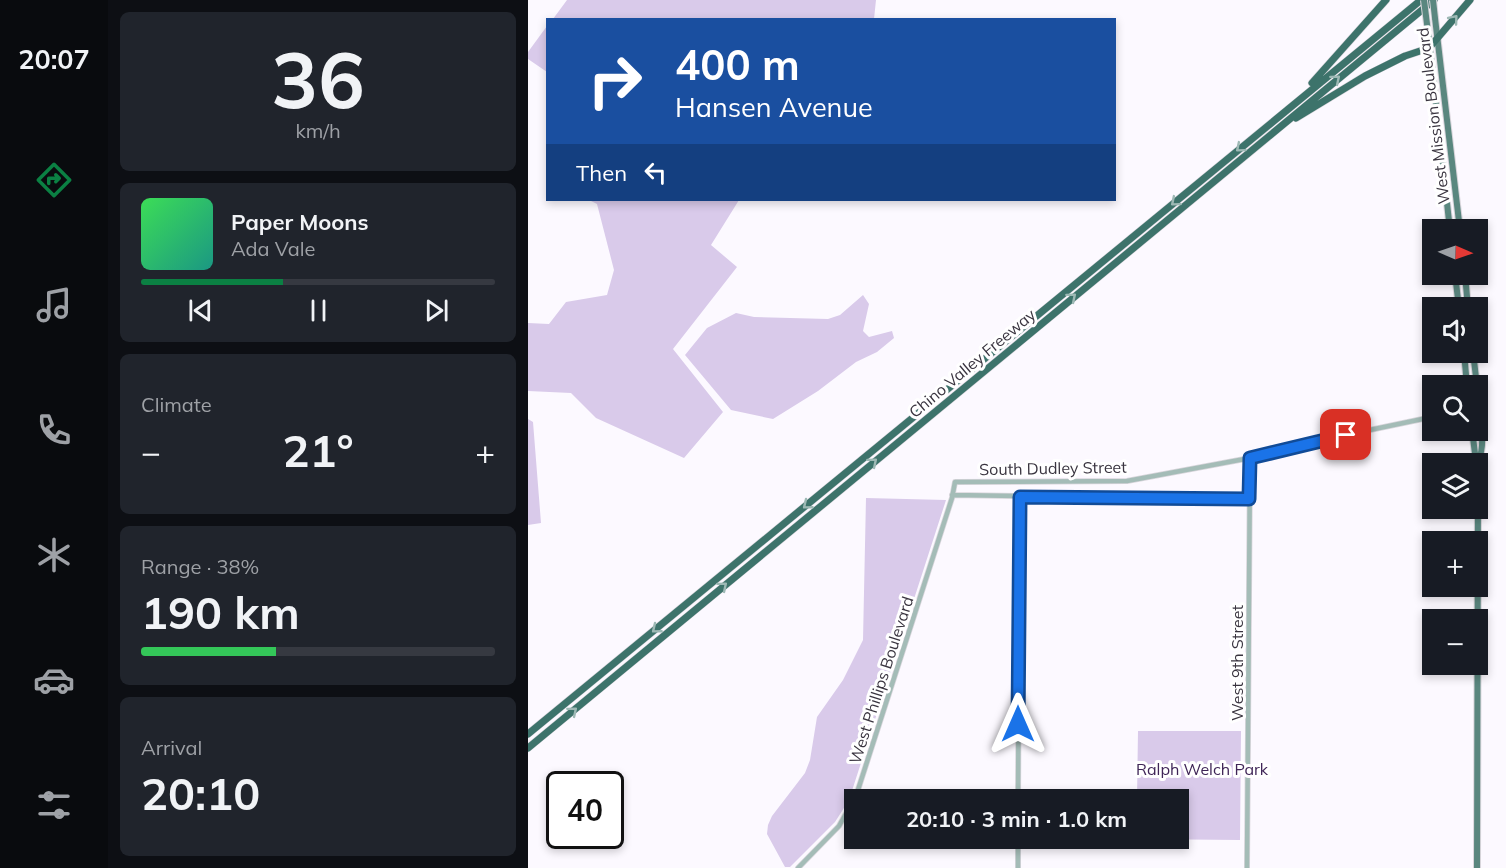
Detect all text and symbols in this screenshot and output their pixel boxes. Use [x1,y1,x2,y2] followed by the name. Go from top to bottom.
[1447,15,1458,26] one-way arrow
[1412,26,1454,206] street label: West Mission Boulevard
[271,30,365,128] text: 36
[675,38,800,91] text: 400 m
[18,42,90,76] text: 20:07
[576,42,654,120] icon: right
[1329,75,1340,86] one-way arrow
[675,90,873,124] text: Hansen Avenue
[295,118,341,143] text: km/h
[1235,140,1246,151] one-way arrow
[639,156,672,189] icon: left
[33,159,75,201] icon: directions
[576,159,627,187] text: Then
[1171,195,1182,206] one-way arrow
[231,208,369,236] text: Paper Moons
[1422,219,1488,285] north arrow
[1422,219,1488,675] map controls
[231,236,315,261] text: Ada Vale
[33,284,75,326] icon: music
[184,294,217,327] icon: previous
[302,294,335,327] icon: pause
[420,294,453,327] icon: next
[1065,294,1076,305] one-way arrow
[1422,297,1488,363] button: sound
[905,304,1040,422] street label: Chino Valley Freeway
[1422,375,1488,441] button: search
[141,392,212,417] text: Climate
[33,409,75,451] icon: phone
[1320,409,1371,460] pin
[1329,418,1362,451] icon: arrive
[282,422,354,478] text: 21°
[141,431,161,472] text: −
[475,431,495,472] text: +
[1422,453,1488,519] button: layers
[979,457,1127,479] street label: South Dudley Street
[867,458,878,469] one-way arrow
[803,497,814,508] one-way arrow
[1422,531,1488,597] button: +
[33,534,75,576] icon: climate
[141,554,259,579] text: Range · 38%
[716,583,727,594] one-way arrow
[141,584,300,640] text: 190 km
[844,594,918,766] street label: West Phillips Boulevard
[1227,605,1247,721] street label: West 9th Street
[1422,609,1488,675] button: −
[652,621,663,632] one-way arrow
[33,659,75,701] icon: car
[986,692,1050,756] position arrow
[566,707,577,718] one-way arrow
[141,735,202,760] text: Arrival
[1136,759,1269,779] park label: Ralph Welch Park
[141,765,260,821] text: 20:10
[546,771,624,849] speed limit sign: 40
[33,784,75,826] icon: filters
[906,805,1127,833] text: 20:10 · 3 min · 1.0 km

